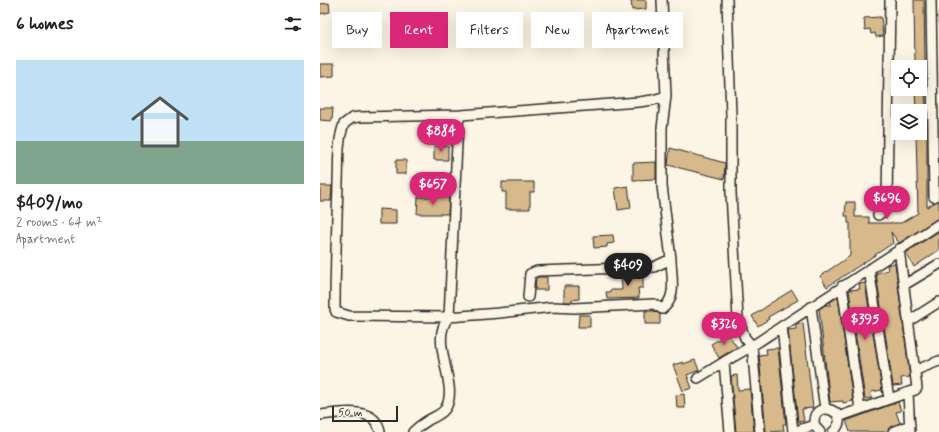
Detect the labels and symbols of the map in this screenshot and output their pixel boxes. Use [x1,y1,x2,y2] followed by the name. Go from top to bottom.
[417,119,465,153] pin: $884
[409,172,457,206] pin: $657
[863,186,911,220] pin: $696
[604,253,652,287] pin: $409
[841,307,889,341] pin: $395
[700,312,748,346] pin: $326
[332,404,398,423] scale bar

